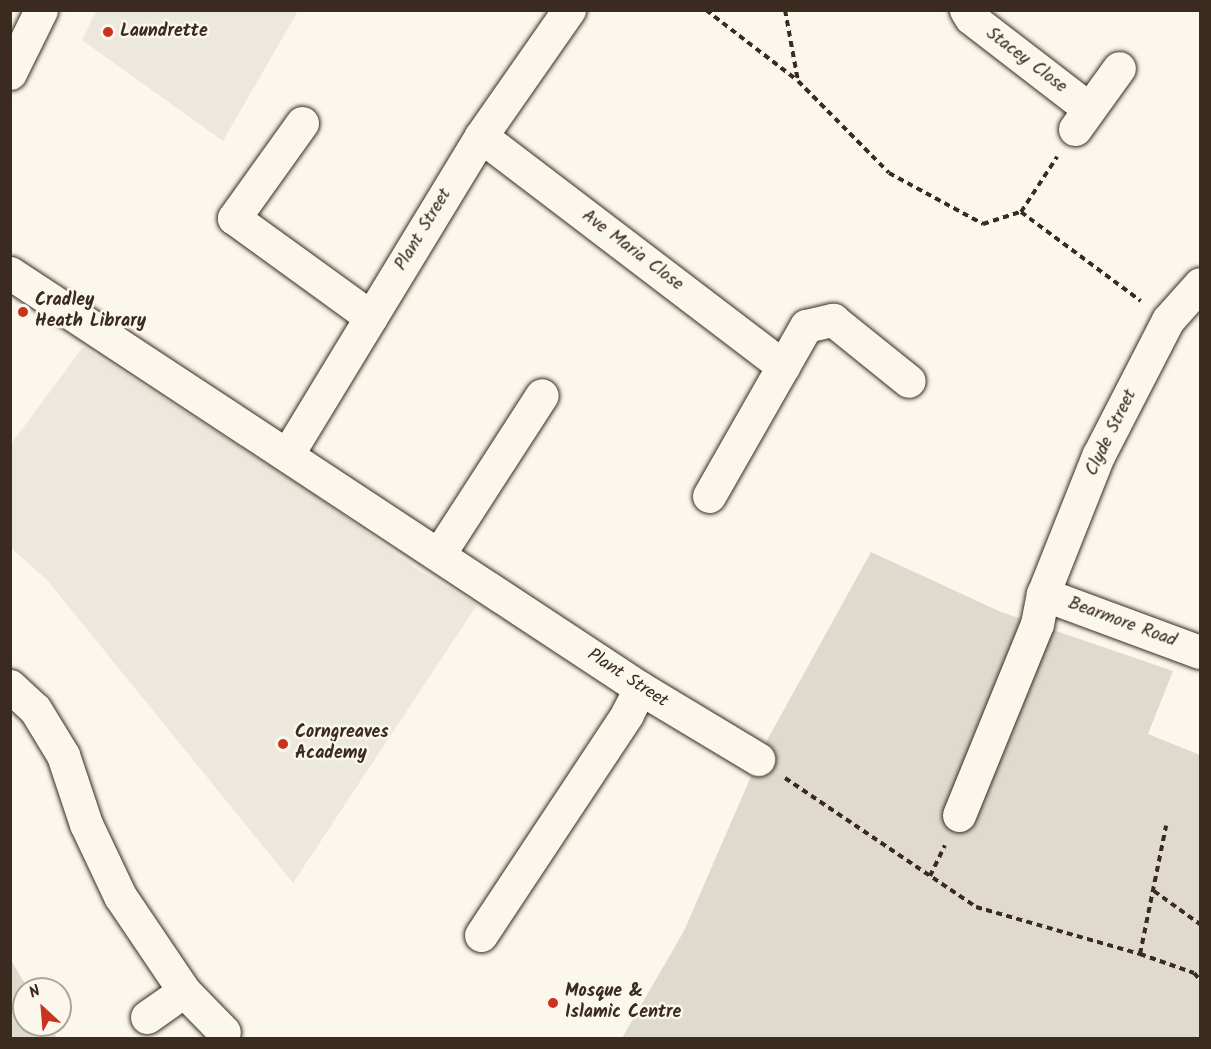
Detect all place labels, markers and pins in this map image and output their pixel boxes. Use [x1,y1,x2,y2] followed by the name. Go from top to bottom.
[120,21,208,43] place label: Laundrette
[101,25,115,39] marker: Laundrette
[35,291,146,334] place label: Cradley Heath Library
[16,305,30,319] marker: Cradley Heath Library
[295,723,389,766] place label: Corngreaves Academy
[276,737,290,751] marker: Corngreaves Academy
[565,982,681,1024] place label: Mosque & Islamic Centre
[546,996,560,1010] marker: Mosque & Islamic Centre

